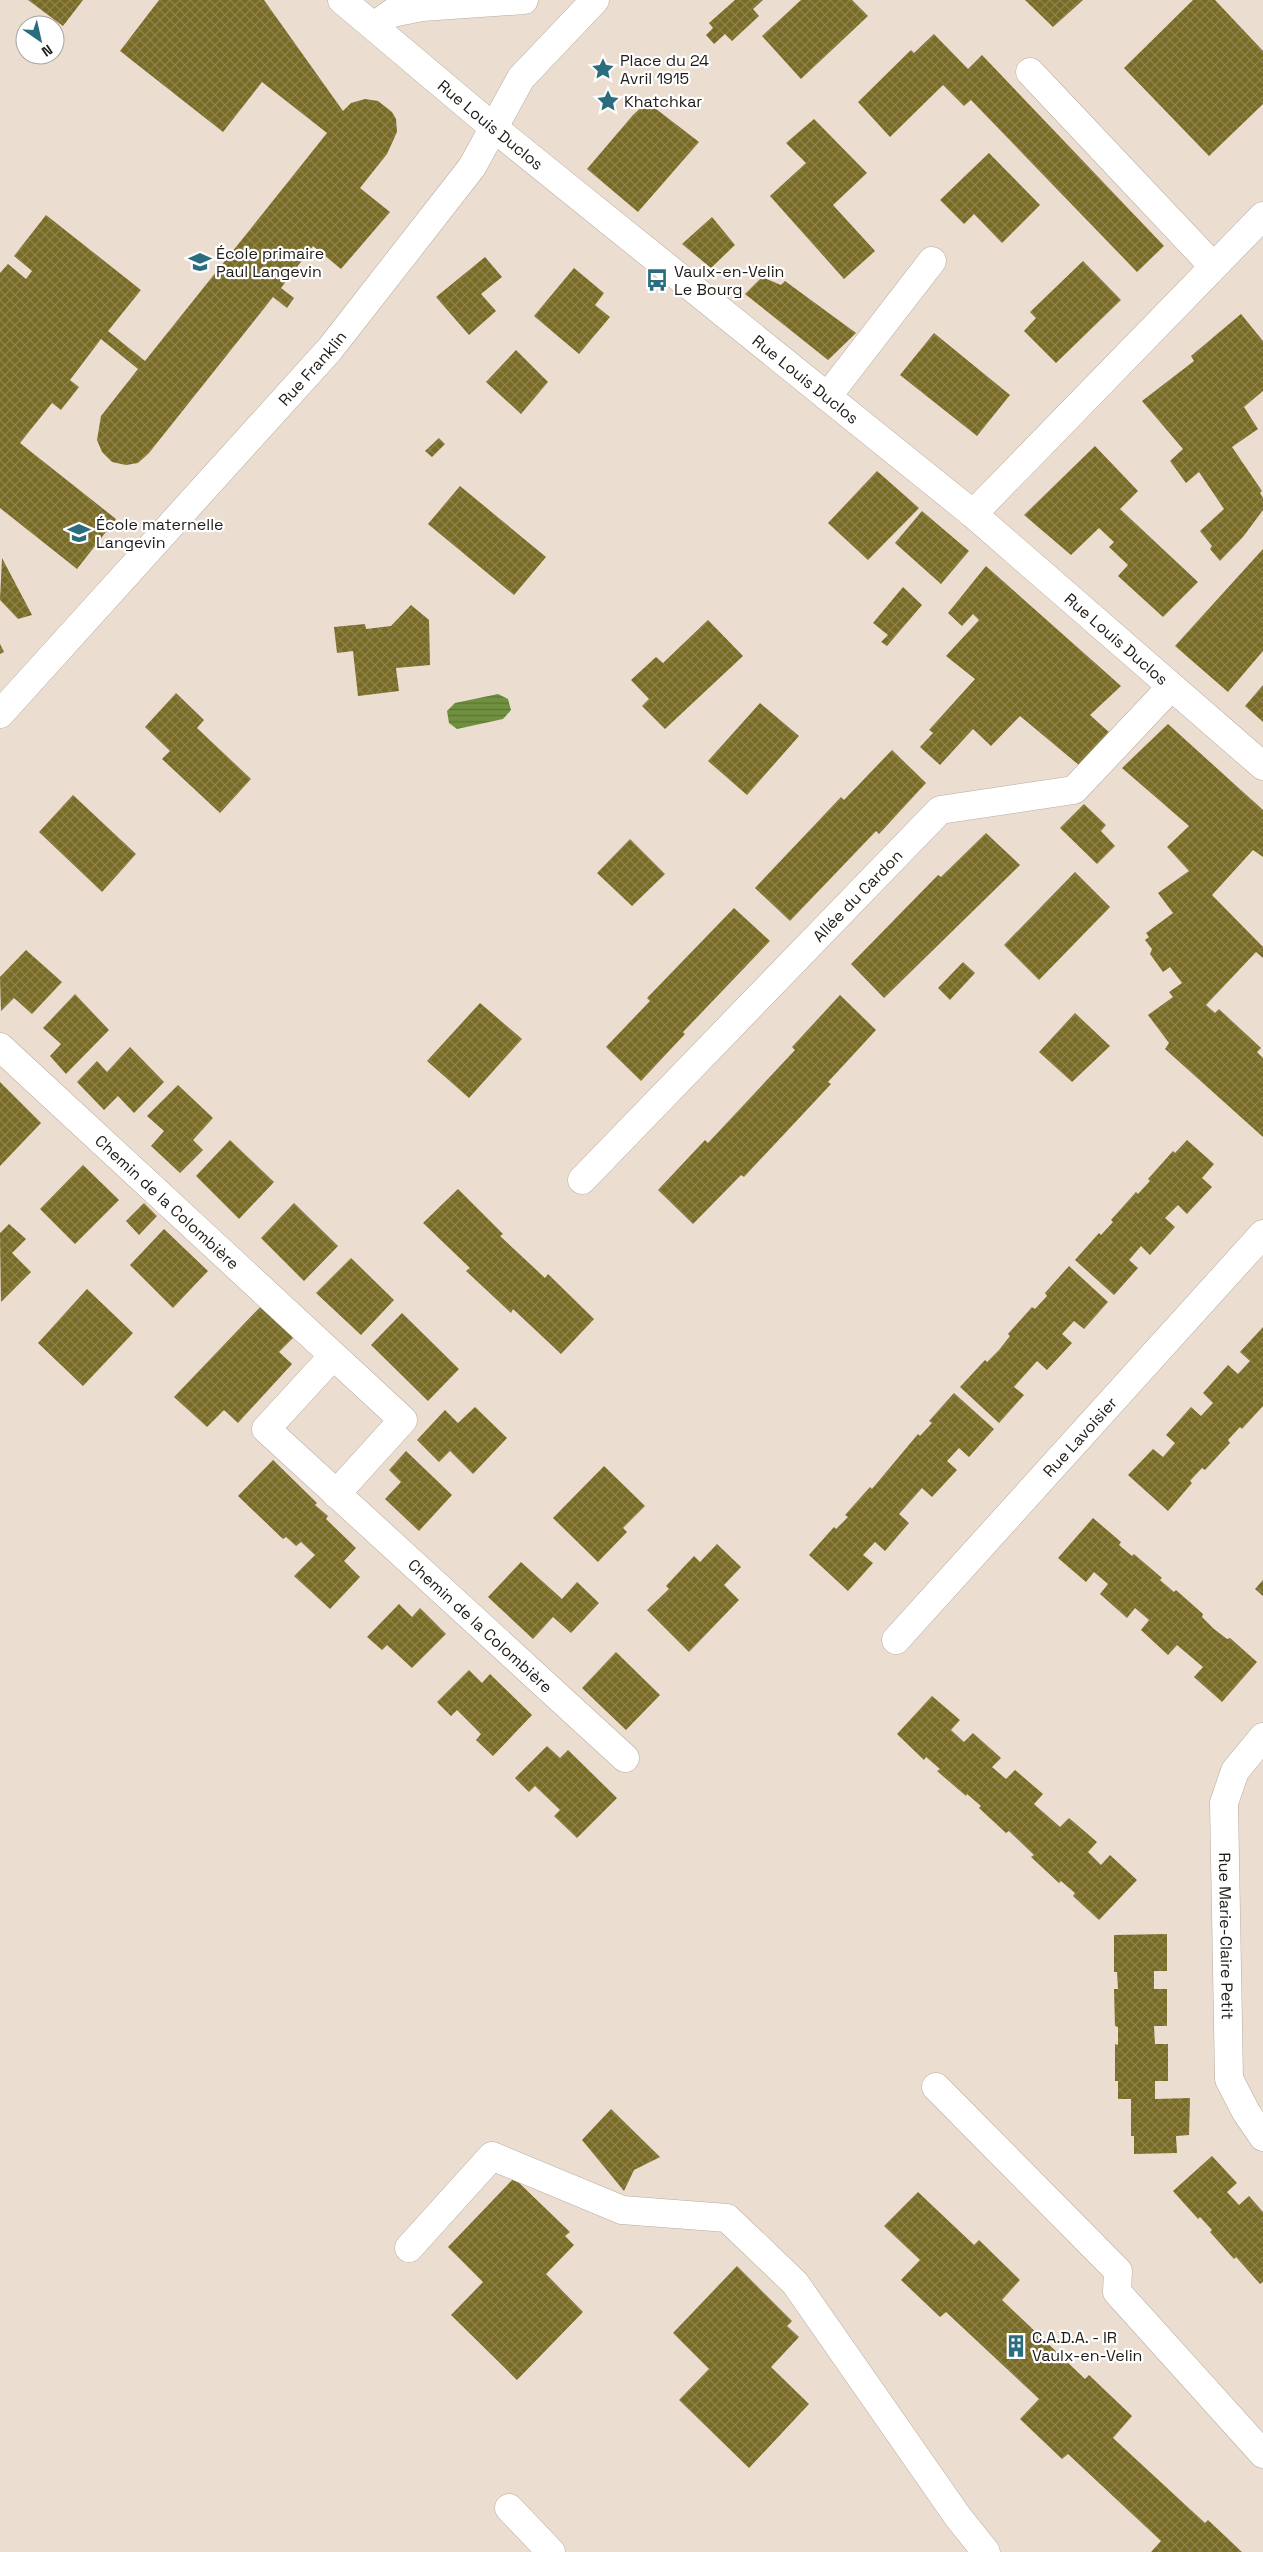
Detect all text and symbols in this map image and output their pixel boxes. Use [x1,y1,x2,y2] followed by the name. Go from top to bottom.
[15,15,65,65] north arrow
[38,41,56,61] text: N
[620,50,709,89] place label: Place du 24 Avril 1915
[590,56,616,82] place icon: Place du 24 Avril 1915
[433,75,547,175] street label: Rue Louis Duclos
[595,88,621,114] place icon: Khatchkar
[624,91,702,112] place label: Khatchkar
[216,243,324,282] place label: École primaire Paul Langevin
[187,249,213,275] school or university icon: École primaire Paul Langevin
[674,261,784,300] place label: Vaulx-en-Velin Le Bourg
[644,267,670,293] bus stop icon: Vaulx-en-Velin Le Bourg
[274,327,351,410] street label: Rue Franklin
[748,330,863,429] street label: Rue Louis Duclos
[96,514,224,553] place label: École maternelle Langevin
[66,520,92,546] school or university icon: École maternelle Langevin
[1060,588,1172,690] street label: Rue Louis Duclos
[808,845,907,946] street label: Allée du Cardon
[90,1130,244,1274] street label: Chemin de la Colombière
[1038,1393,1122,1482] street label: Rue Lavoisier
[403,1554,557,1698] street label: Chemin de la Colombière
[1214,1852,1238,2020] street label: Rue Marie-Claire Petit
[1032,2327,1142,2366] place label: C.A.D.A. - IR Vaulx-en-Velin
[1003,2333,1029,2359] building icon: C.A.D.A. - IR Vaulx-en-Velin

